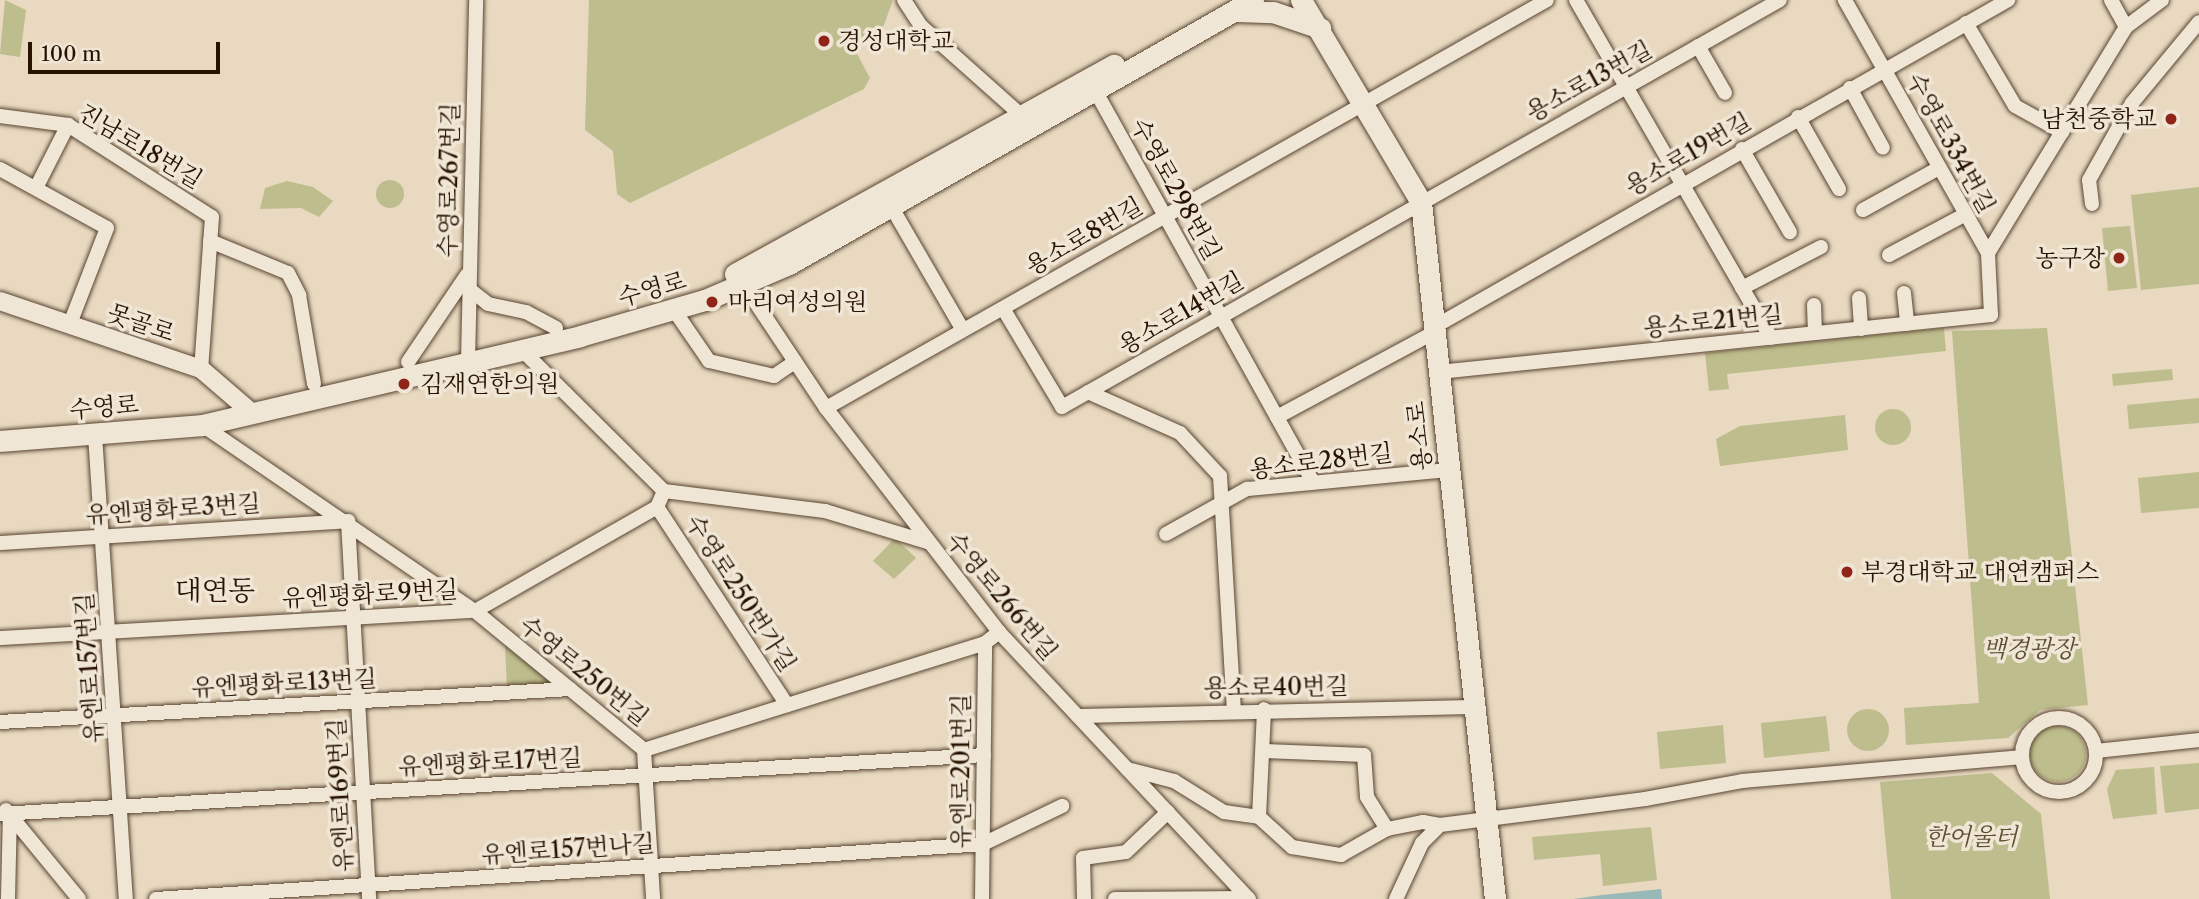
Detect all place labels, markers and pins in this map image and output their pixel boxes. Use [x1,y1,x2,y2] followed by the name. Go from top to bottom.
[838,27,954,55] place label: 경성대학교
[816,33,832,49] marker: 경성대학교
[2041,105,2157,133] place label: 남천중학교
[2163,111,2179,127] marker: 남천중학교
[2035,244,2105,272] place label: 농구장
[2111,250,2127,266] marker: 농구장
[728,288,867,316] place label: 마리여성의원
[702,292,722,312] marker: 마리여성의원
[420,370,559,398] place label: 김재연한의원
[394,374,414,394] marker: 김재연한의원
[1861,558,2099,586] place label: 부경대학교 대연캠퍼스
[1839,564,1855,580] marker: 부경대학교 대연캠퍼스

